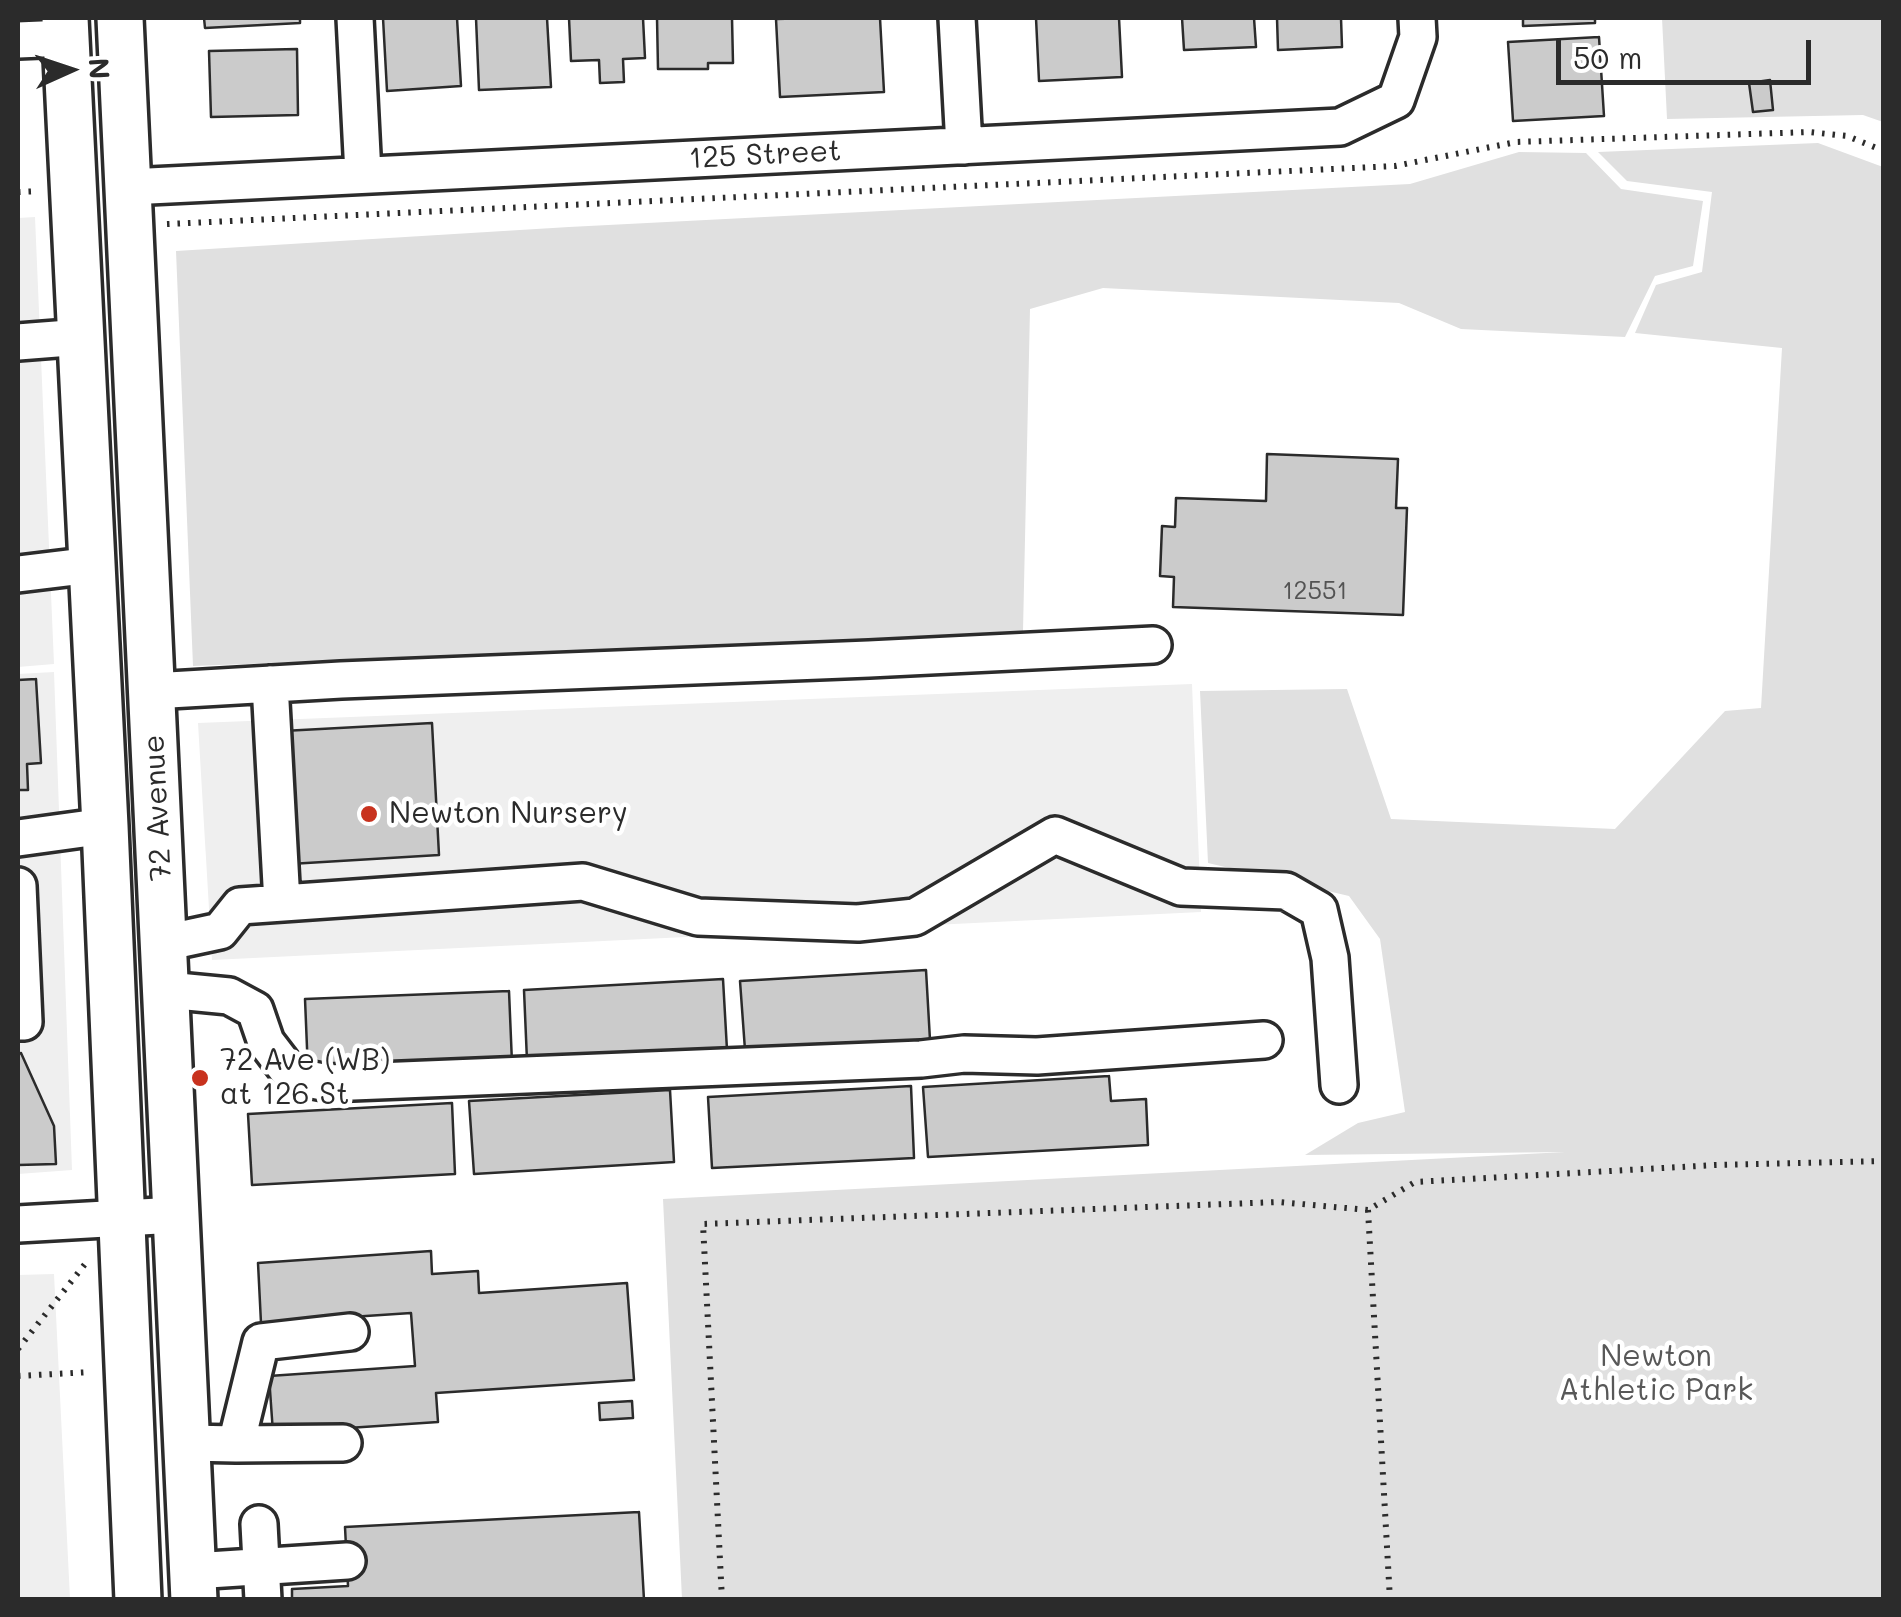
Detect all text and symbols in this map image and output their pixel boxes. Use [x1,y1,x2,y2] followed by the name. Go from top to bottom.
[20,20,120,120] north arrow
[1561,20,1816,82] scale bar
[1573,37,1643,77] text: 50 m
[81,57,118,80] text: N
[688,133,842,177] street label: 125 Street
[1282,576,1348,606] house number: 12551
[136,734,180,882] street label: 72 Avenue
[389,796,628,832] place label: Newton Nursery
[358,803,380,825] marker: Newton Nursery
[220,1043,390,1114] place label: 72 Ave (WB) at 126 St
[189,1067,211,1089] marker: 72 Ave (WB) at 126 St
[1559,1339,1753,1410] park label: Newton Athletic Park

